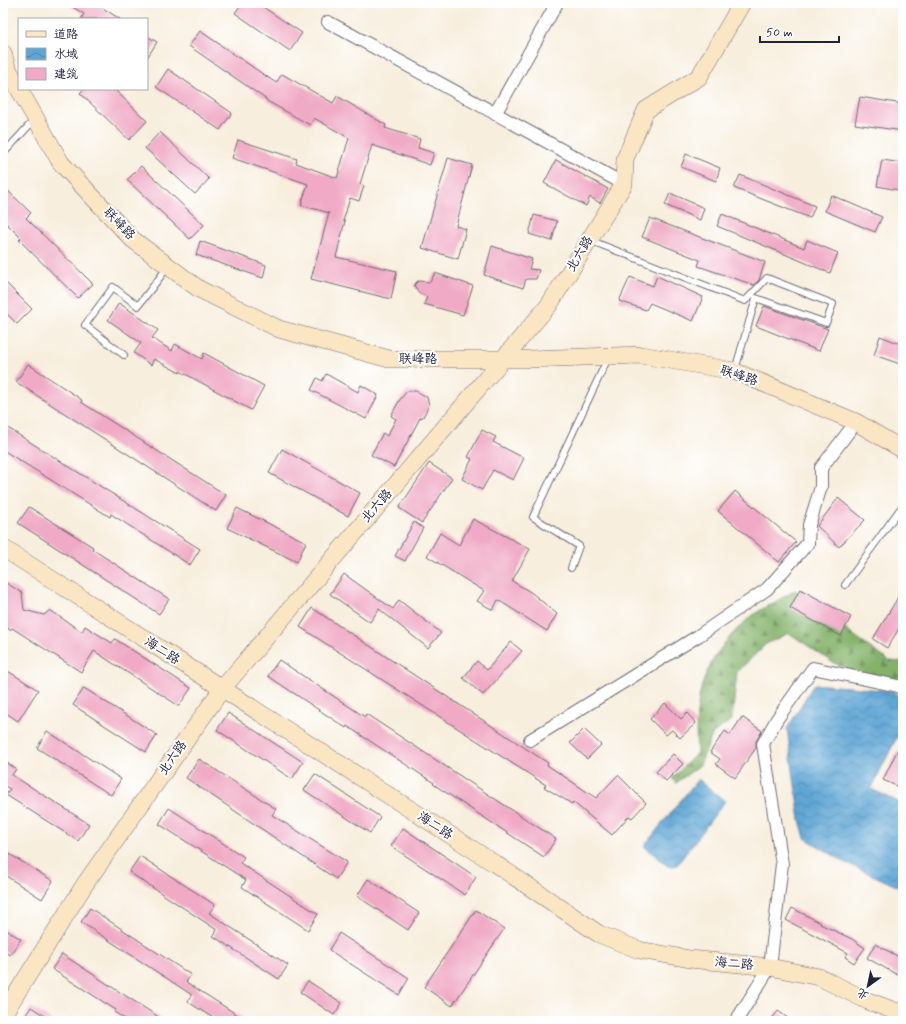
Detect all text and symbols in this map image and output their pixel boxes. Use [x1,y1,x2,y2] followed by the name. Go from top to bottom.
[18,18,148,90] legend
[760,18,839,44] scale bar
[766,25,793,41] text: 50 m
[54,27,78,43] text: 道路
[54,47,78,63] text: 水域
[54,67,78,83] text: 建筑
[99,204,139,244] street label: 联峰路
[563,233,597,275] street label: 北六路
[398,351,438,368] street label: 联峰路
[718,362,760,390] street label: 联峰路
[358,486,396,526] street label: 北六路
[141,633,183,669] street label: 海二路
[155,737,191,779] street label: 北六路
[414,808,456,844] street label: 海二路
[714,954,754,974] street label: 海二路
[848,966,888,1006] north arrow
[855,985,872,1002] text: 北

